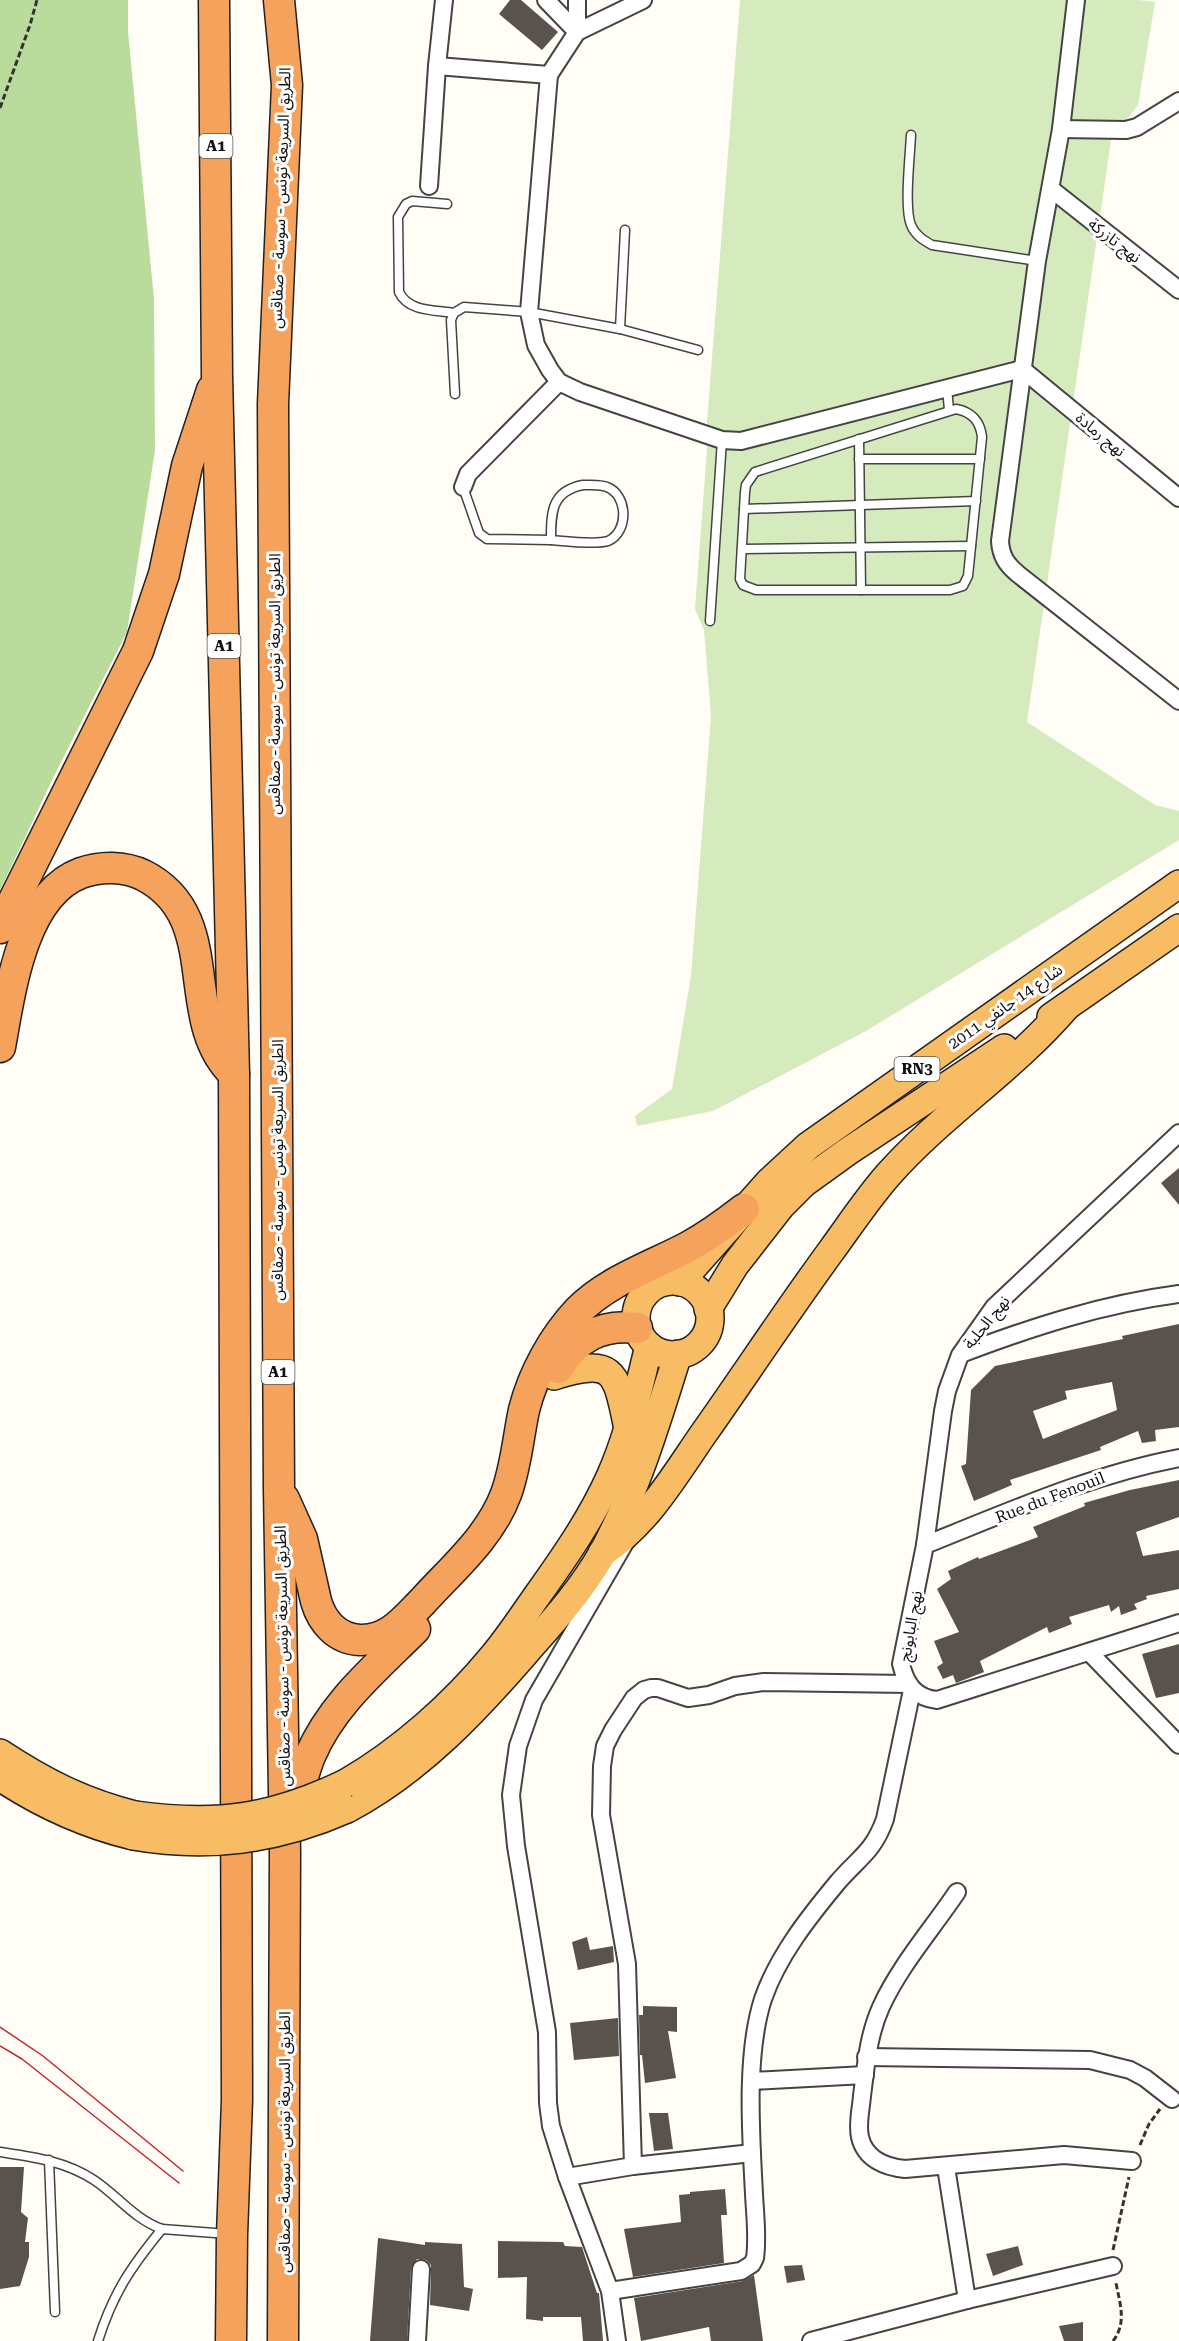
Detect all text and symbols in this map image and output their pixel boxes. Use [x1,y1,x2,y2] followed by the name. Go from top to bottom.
[266,67,296,329] street label: الطريق السريعة تونس - سوسة - صفاقس
[200,134,232,158] road number: A1
[1083,214,1145,269] street label: نهج تازركة
[1070,408,1129,463] street label: نهج رمادة
[265,553,285,815] street label: الطريق السريعة تونس - سوسة - صفاقس
[208,634,240,658] road number: A1
[944,960,1068,1055] street label: شارع 14 جانفي 2011
[268,1039,288,1301] street label: الطريق السريعة تونس - سوسة - صفاقس
[894,1057,940,1081] road number: RN3
[959,1292,1016,1355] street label: نهج الحلبة
[262,1360,294,1384] road number: A1
[993,1468,1108,1527] street label: Rue du Fenouil
[271,1525,295,1787] street label: الطريق السريعة تونس - سوسة - صفاقس
[895,1589,929,1663] street label: نهج البابونج
[275,2011,295,2273] street label: الطريق السريعة تونس - سوسة - صفاقس

